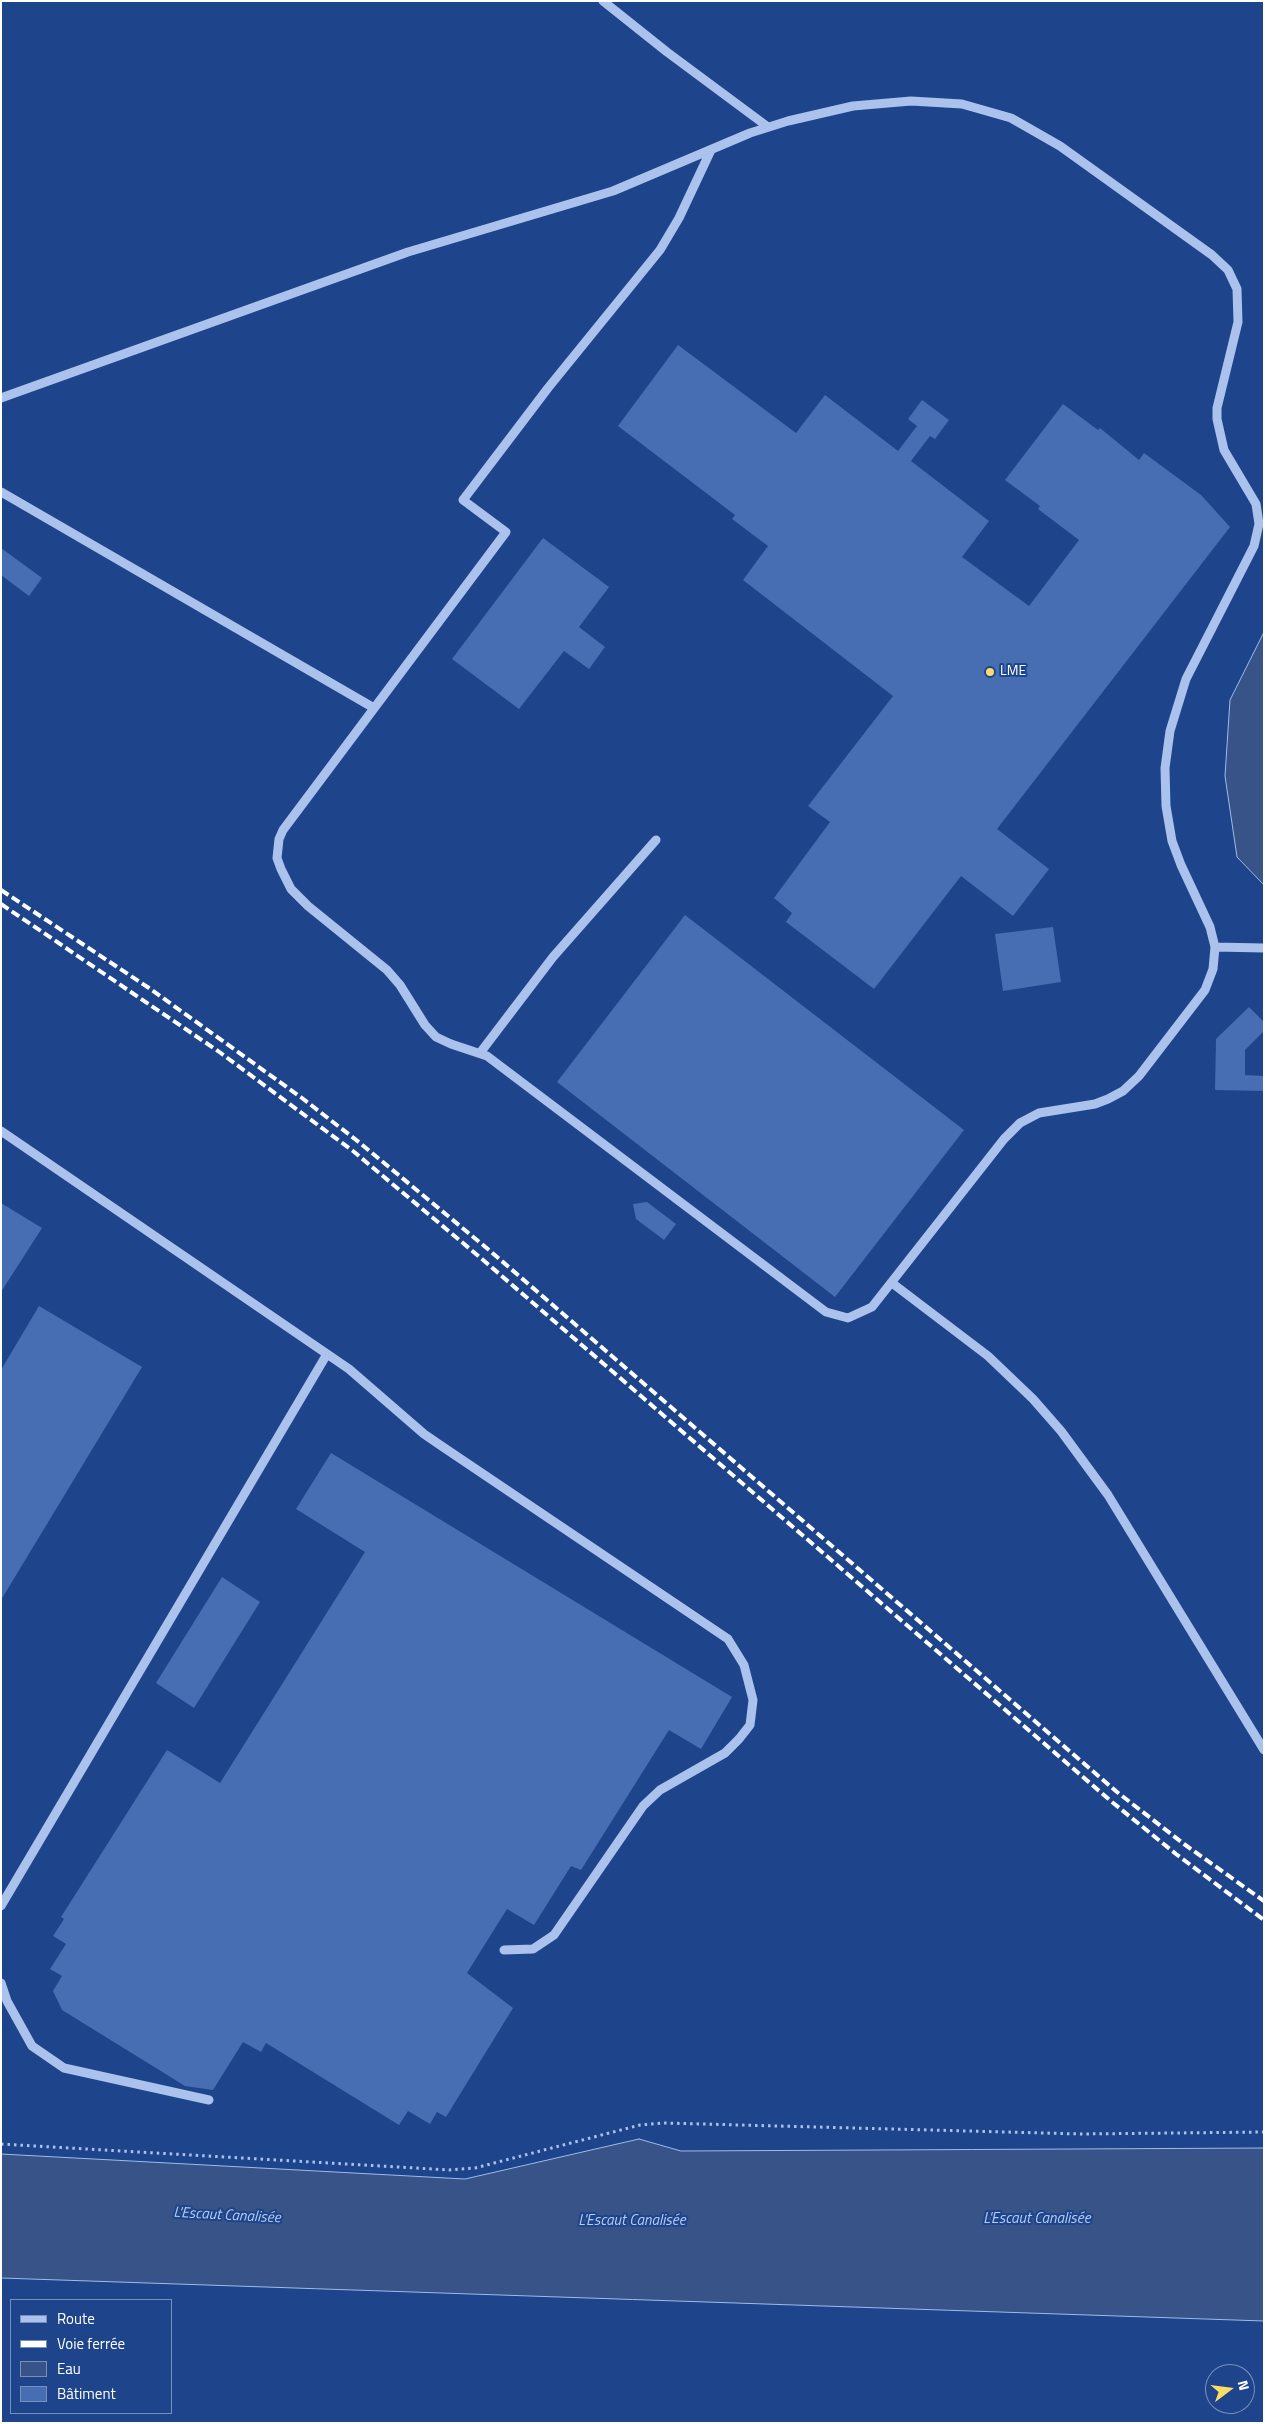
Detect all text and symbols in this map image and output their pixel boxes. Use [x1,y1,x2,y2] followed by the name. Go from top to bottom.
[1000,664,1026,680] place label: LME
[984,666,996,678] marker: LME
[173,2204,281,2228] water label: L'Escaut Canalisée
[983,2210,1091,2228] water label: L'Escaut Canalisée
[578,2212,686,2230] water label: L'Escaut Canalisée
[10,2299,172,2414] legend
[57,2307,95,2330] text: Route
[57,2332,125,2355] text: Voie ferrée
[57,2357,81,2380] text: Eau
[1205,2364,1255,2414] north arrow
[1233,2378,1255,2393] text: N
[57,2382,116,2405] text: Bâtiment

